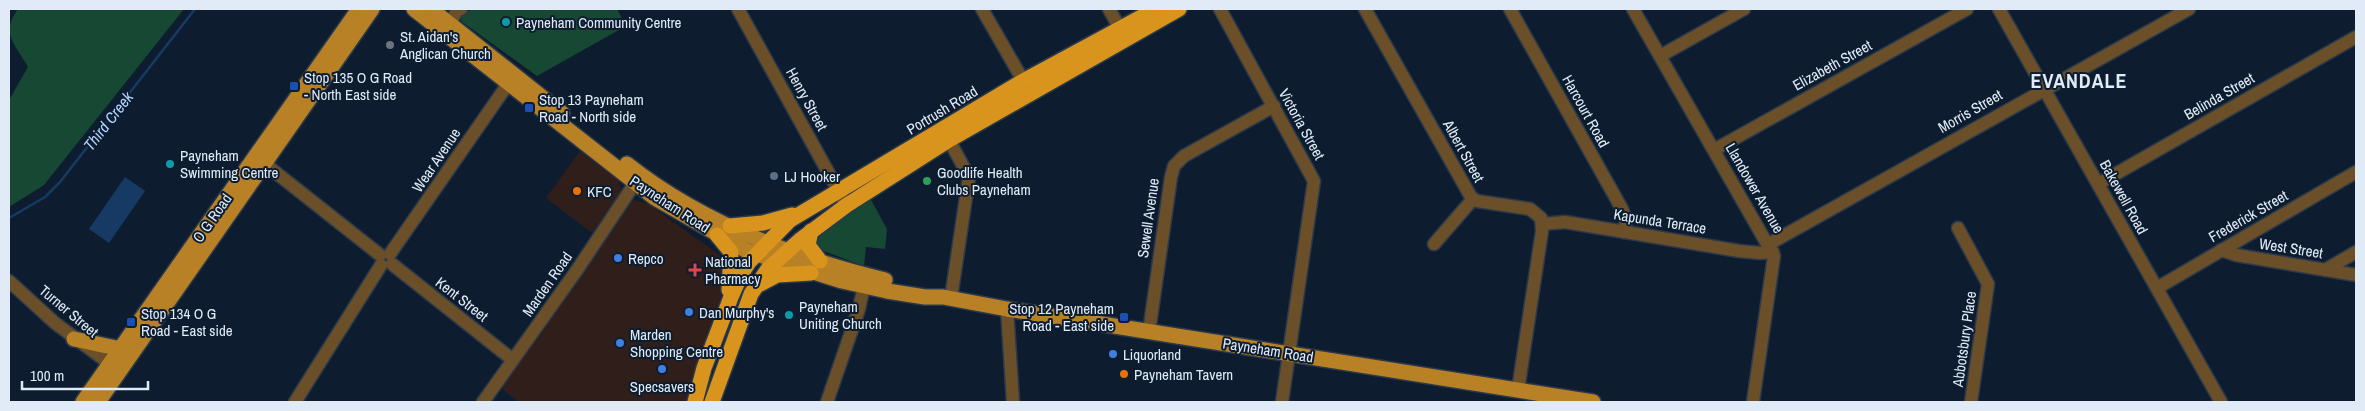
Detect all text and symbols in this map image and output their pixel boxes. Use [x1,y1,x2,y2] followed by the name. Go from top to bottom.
[516,12,682,33] place label: Payneham Community Centre
[500,16,512,28] marker: Payneham Community Centre
[399,26,491,64] place label: St. Aidan's Anglican Church
[1789,34,1876,95] street label: Elizabeth Street
[384,39,396,51] marker: St. Aidan's Anglican Church
[781,64,833,135] street label: Henry Street
[304,67,412,105] place label: Stop 135 O G Road - North East side
[2031,67,2128,94] district label: EVANDALE
[2180,67,2259,125] street label: Belinda Street
[1557,71,1615,151] street label: Harcourt Road
[288,80,300,92] marker: Stop 135 O G Road - North East side
[903,81,981,139] street label: Portrush Road
[1934,84,2007,138] street label: Morris Street
[1274,85,1330,164] street label: Victoria Street
[78,87,138,155] water label: Third Creek
[539,89,644,127] place label: Stop 13 Payneham Road - North side
[523,102,535,114] marker: Stop 13 Payneham Road - North side
[1438,115,1490,186] street label: Albert Street
[407,124,465,196] street label: Wear Avenue
[1721,139,1789,237] street label: Llandower Avenue
[180,145,279,183] place label: Payneham Swimming Centre
[2095,156,2153,238] street label: Bakewell Road
[164,158,176,170] marker: Payneham Swimming Centre
[937,162,1031,200] place label: Goodlife Health Clubs Payneham
[784,166,840,187] place label: LJ Hooker
[626,170,714,238] street label: Payneham Road
[768,170,780,182] marker: LJ Hooker
[921,175,933,187] marker: Goodlife Health Clubs Payneham
[1132,177,1164,259] street label: Sewell Avenue
[587,181,612,202] place label: KFC
[571,185,583,197] marker: KFC
[2205,185,2292,247] street label: Frederick Street
[188,189,236,247] street label: O G Road
[1612,203,1708,239] street label: Kapunda Terrace
[2258,233,2325,263] street label: West Street
[517,247,577,321] street label: Marden Road
[628,248,664,269] place label: Repco
[705,251,761,289] place label: National Pharmacy
[612,252,624,264] marker: Repco
[689,264,701,276] marker: National Pharmacy
[431,272,493,327] street label: Kent Street
[35,280,104,342] street label: Turner Street
[1947,290,1981,389] street label: Abbotsbury Place
[799,296,882,334] place label: Payneham Uniting Church
[1009,298,1114,336] place label: Stop 12 Payneham Road - East side
[699,302,775,323] place label: Dan Murphy's
[141,303,233,341] place label: Stop 134 O G Road - East side
[683,306,695,318] marker: Dan Murphy's
[783,309,795,321] marker: Payneham Uniting Church
[1118,311,1130,323] marker: Stop 12 Payneham Road - East side
[125,316,137,328] marker: Stop 134 O G Road - East side
[630,324,723,362] place label: Marden Shopping Centre
[1221,332,1315,368] street label: Payneham Road
[614,337,626,349] marker: Marden Shopping Centre
[1123,344,1181,365] place label: Liquorland
[1107,348,1119,360] marker: Liquorland
[22,358,149,390] scale bar
[656,363,668,375] marker: Specsavers
[1134,364,1233,385] place label: Payneham Tavern
[30,365,64,386] text: 100 m
[1118,368,1130,380] marker: Payneham Tavern
[630,376,694,397] place label: Specsavers

